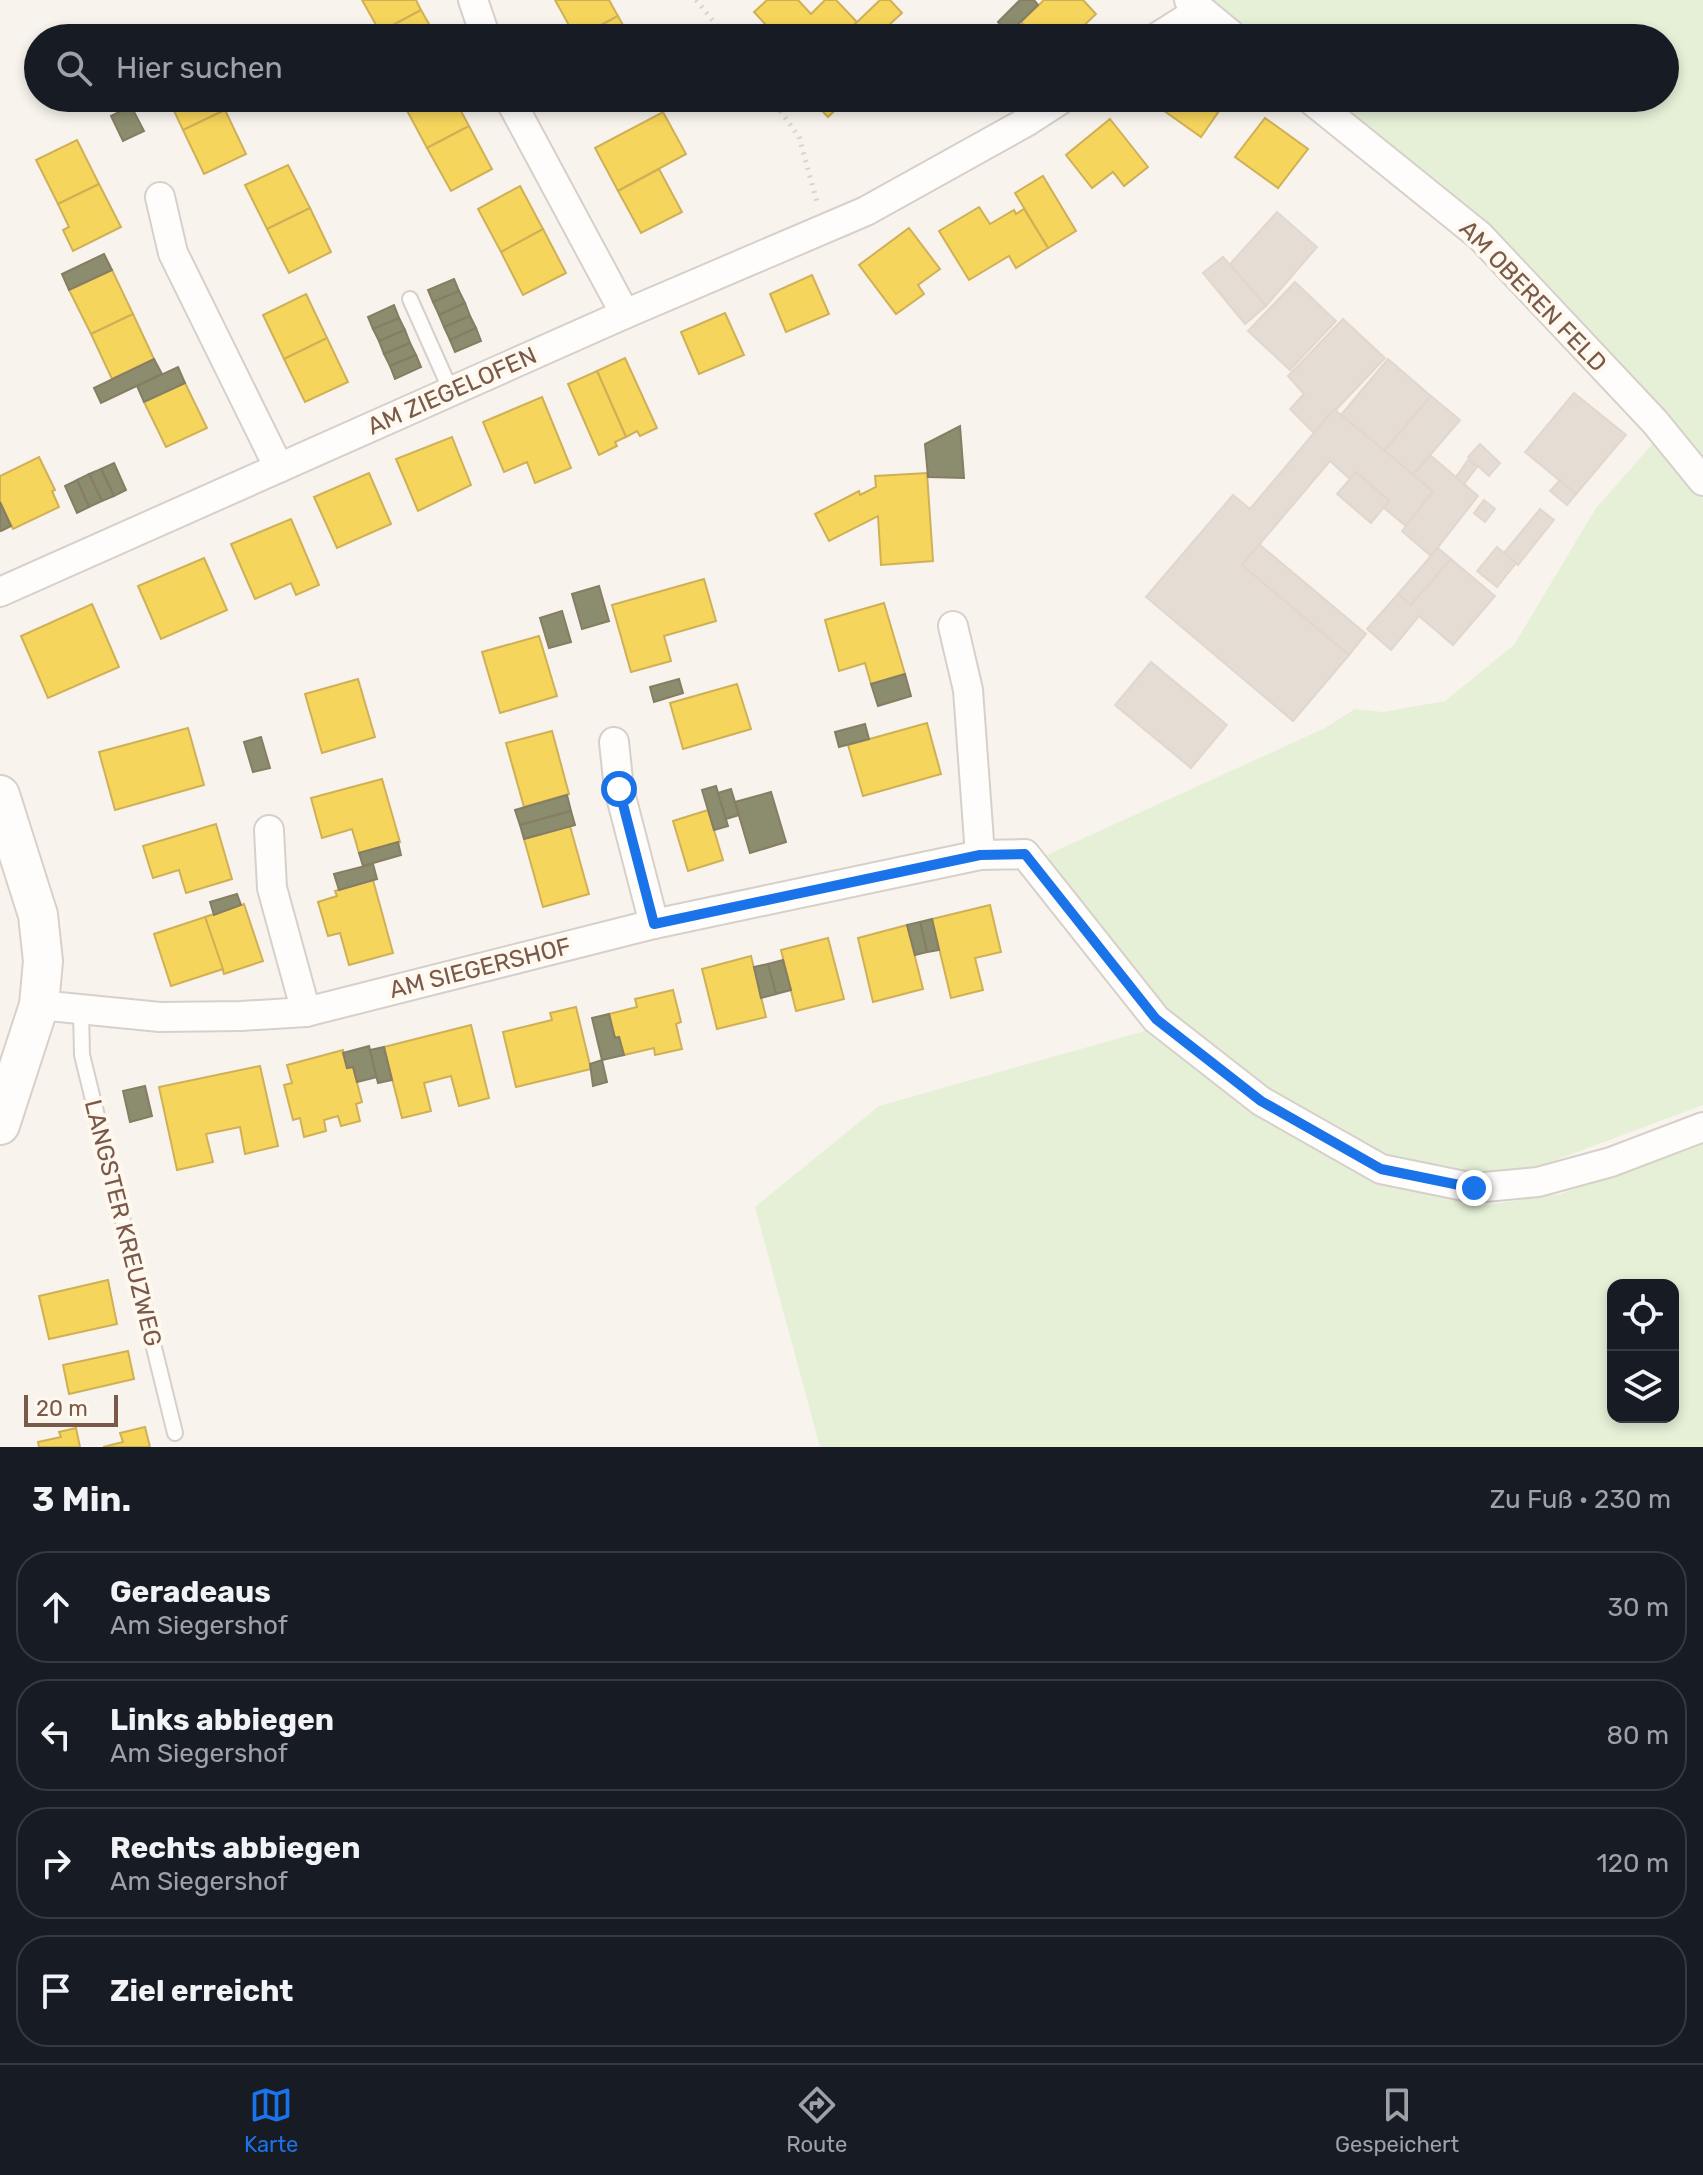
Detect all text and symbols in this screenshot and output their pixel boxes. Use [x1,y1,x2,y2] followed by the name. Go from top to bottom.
[24,24,1679,112] search box
[52,46,96,90] icon: search
[116,50,283,86] text: Hier suchen
[1454,215,1612,377] street label: AM OBEREN FELD
[363,341,541,441] street label: AM ZIEGELOFEN
[601,771,637,807] route start
[386,932,574,1004] street label: AM SIEGERSHOF
[79,1097,167,1349] street label: LANGSTER KREUZWEG
[1456,1170,1492,1206] route end
[1607,1279,1679,1423] map controls
[1607,1279,1679,1351] button: locate
[1607,1351,1679,1423] button: layers
[24,1391,118,1427] scale bar
[36,1395,88,1422] text: 20 m
[32,1479,131,1520] text: 3 Min.
[1490,1484,1671,1515] text: Zu Fuß · 230 m
[110,1574,271,1610] text: Geradeaus
[34,1585,78,1629] icon: ahead
[1607,1592,1669,1623] text: 30 m
[110,1610,288,1641] text: Am Siegershof
[110,1702,334,1738] text: Links abbiegen
[34,1713,78,1757] icon: left
[1606,1720,1669,1751] text: 80 m
[110,1738,288,1769] text: Am Siegershof
[110,1830,360,1866] text: Rechts abbiegen
[34,1841,78,1885] icon: right
[1597,1848,1669,1879] text: 120 m
[110,1866,288,1897] text: Am Siegershof
[34,1969,78,2013] icon: arrive
[110,1973,293,2009] text: Ziel erreicht
[244,2083,298,2158] tab: Karte
[786,2083,847,2158] tab: Route
[1335,2083,1459,2158] tab: Gespeichert

